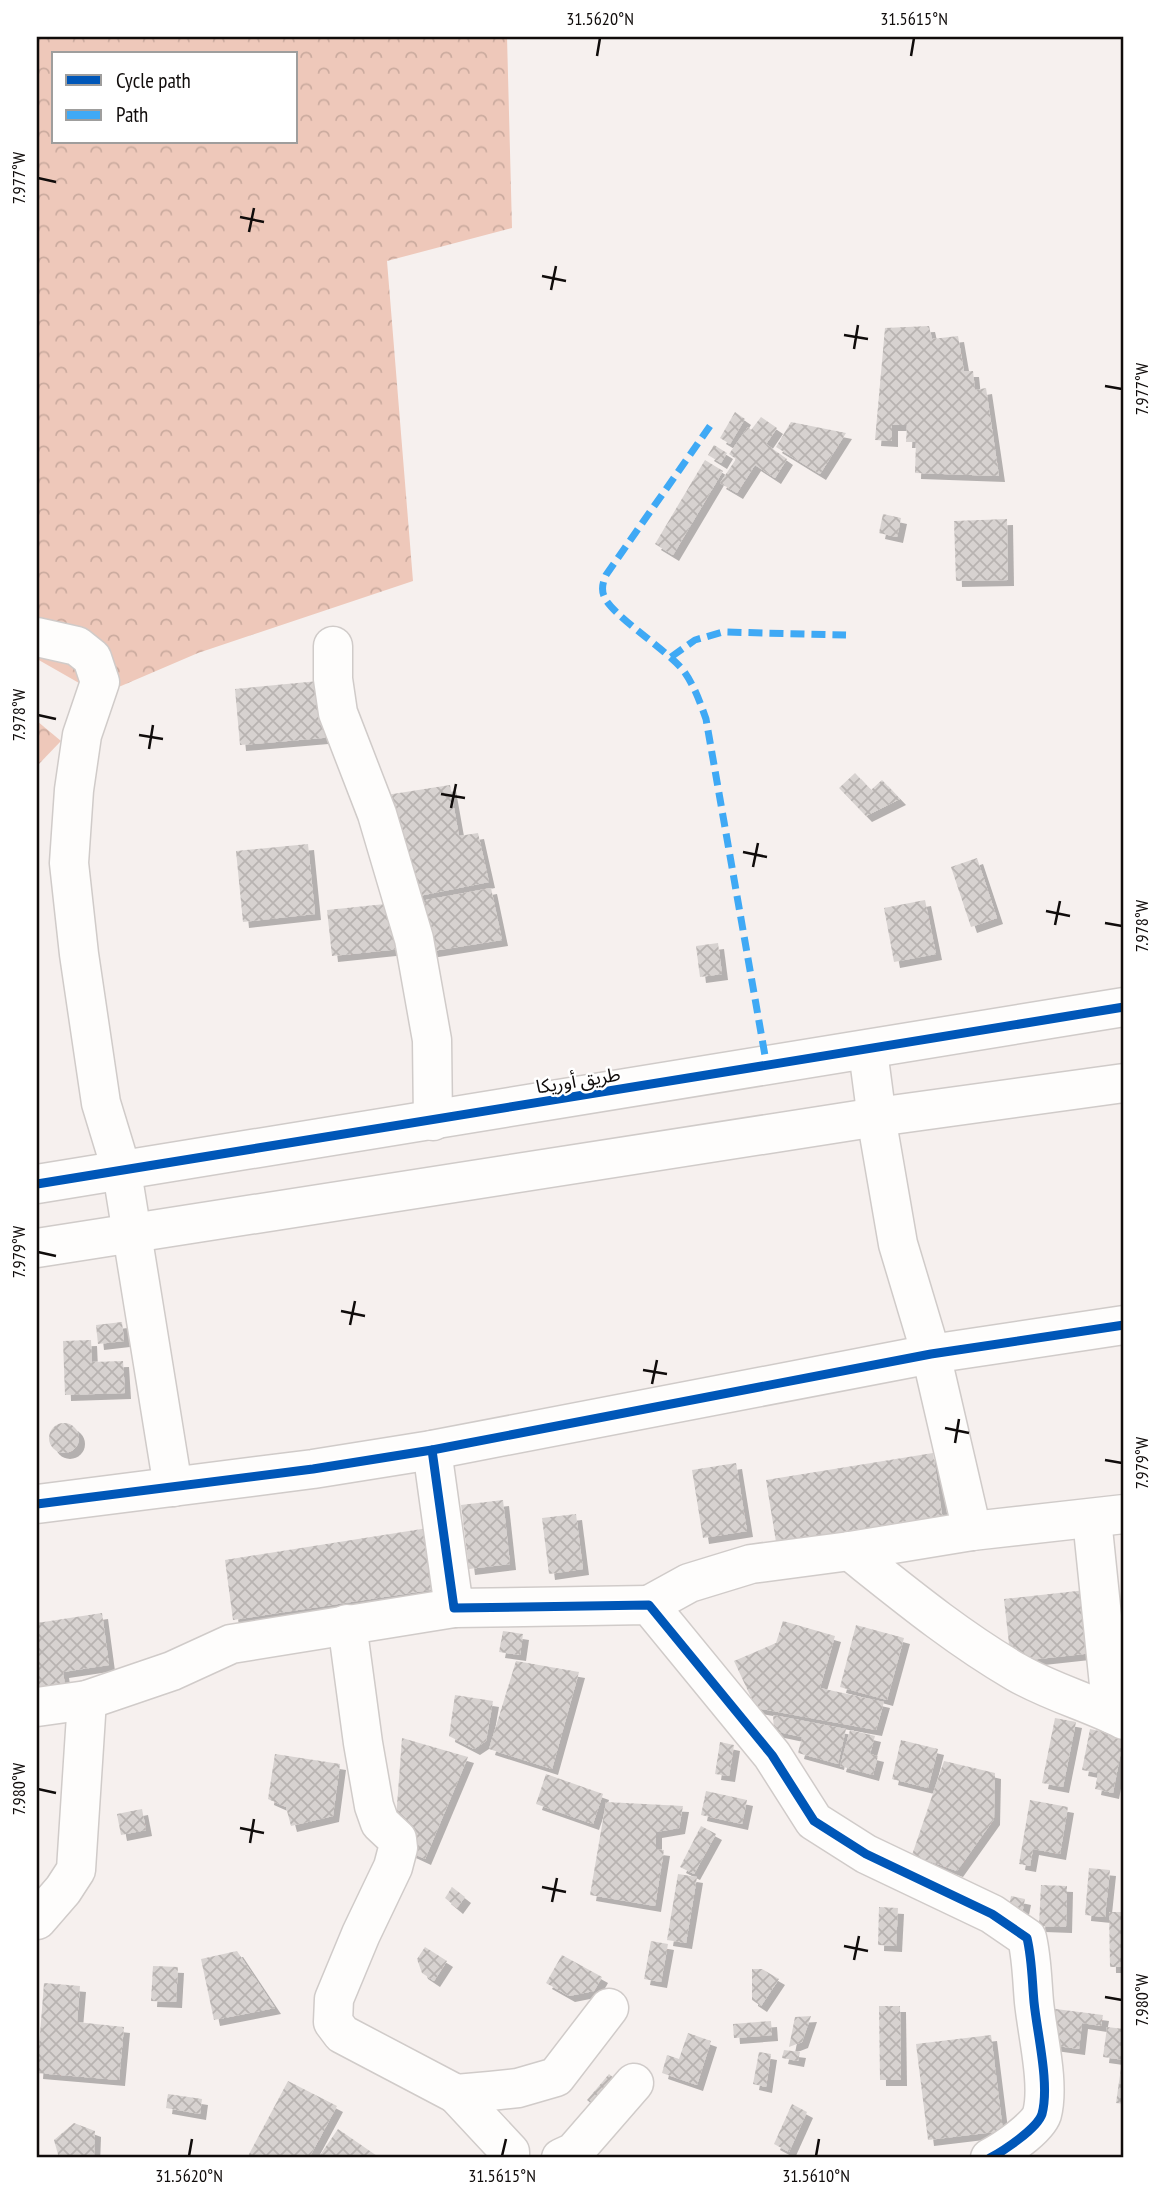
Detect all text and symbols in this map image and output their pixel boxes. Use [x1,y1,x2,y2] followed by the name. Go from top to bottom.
[566,7,634,30] text: 31.5620°N
[880,7,948,30] text: 31.5615°N
[52,52,298,144] legend
[116,67,191,94] text: Cycle path
[116,101,148,128] text: Path
[7,152,30,204] text: 7.977°W
[1130,363,1153,415] text: 7.977°W
[7,689,30,741] text: 7.978°W
[1130,900,1153,952] text: 7.978°W
[534,1061,622,1099] street label: طريق أوريكا
[7,1226,30,1278] text: 7.979°W
[1130,1437,1153,1489] text: 7.979°W
[7,1763,30,1815] text: 7.980°W
[1130,1974,1153,2026] text: 7.980°W
[155,2164,223,2187] text: 31.5620°N
[468,2164,536,2187] text: 31.5615°N
[782,2164,850,2187] text: 31.5610°N

